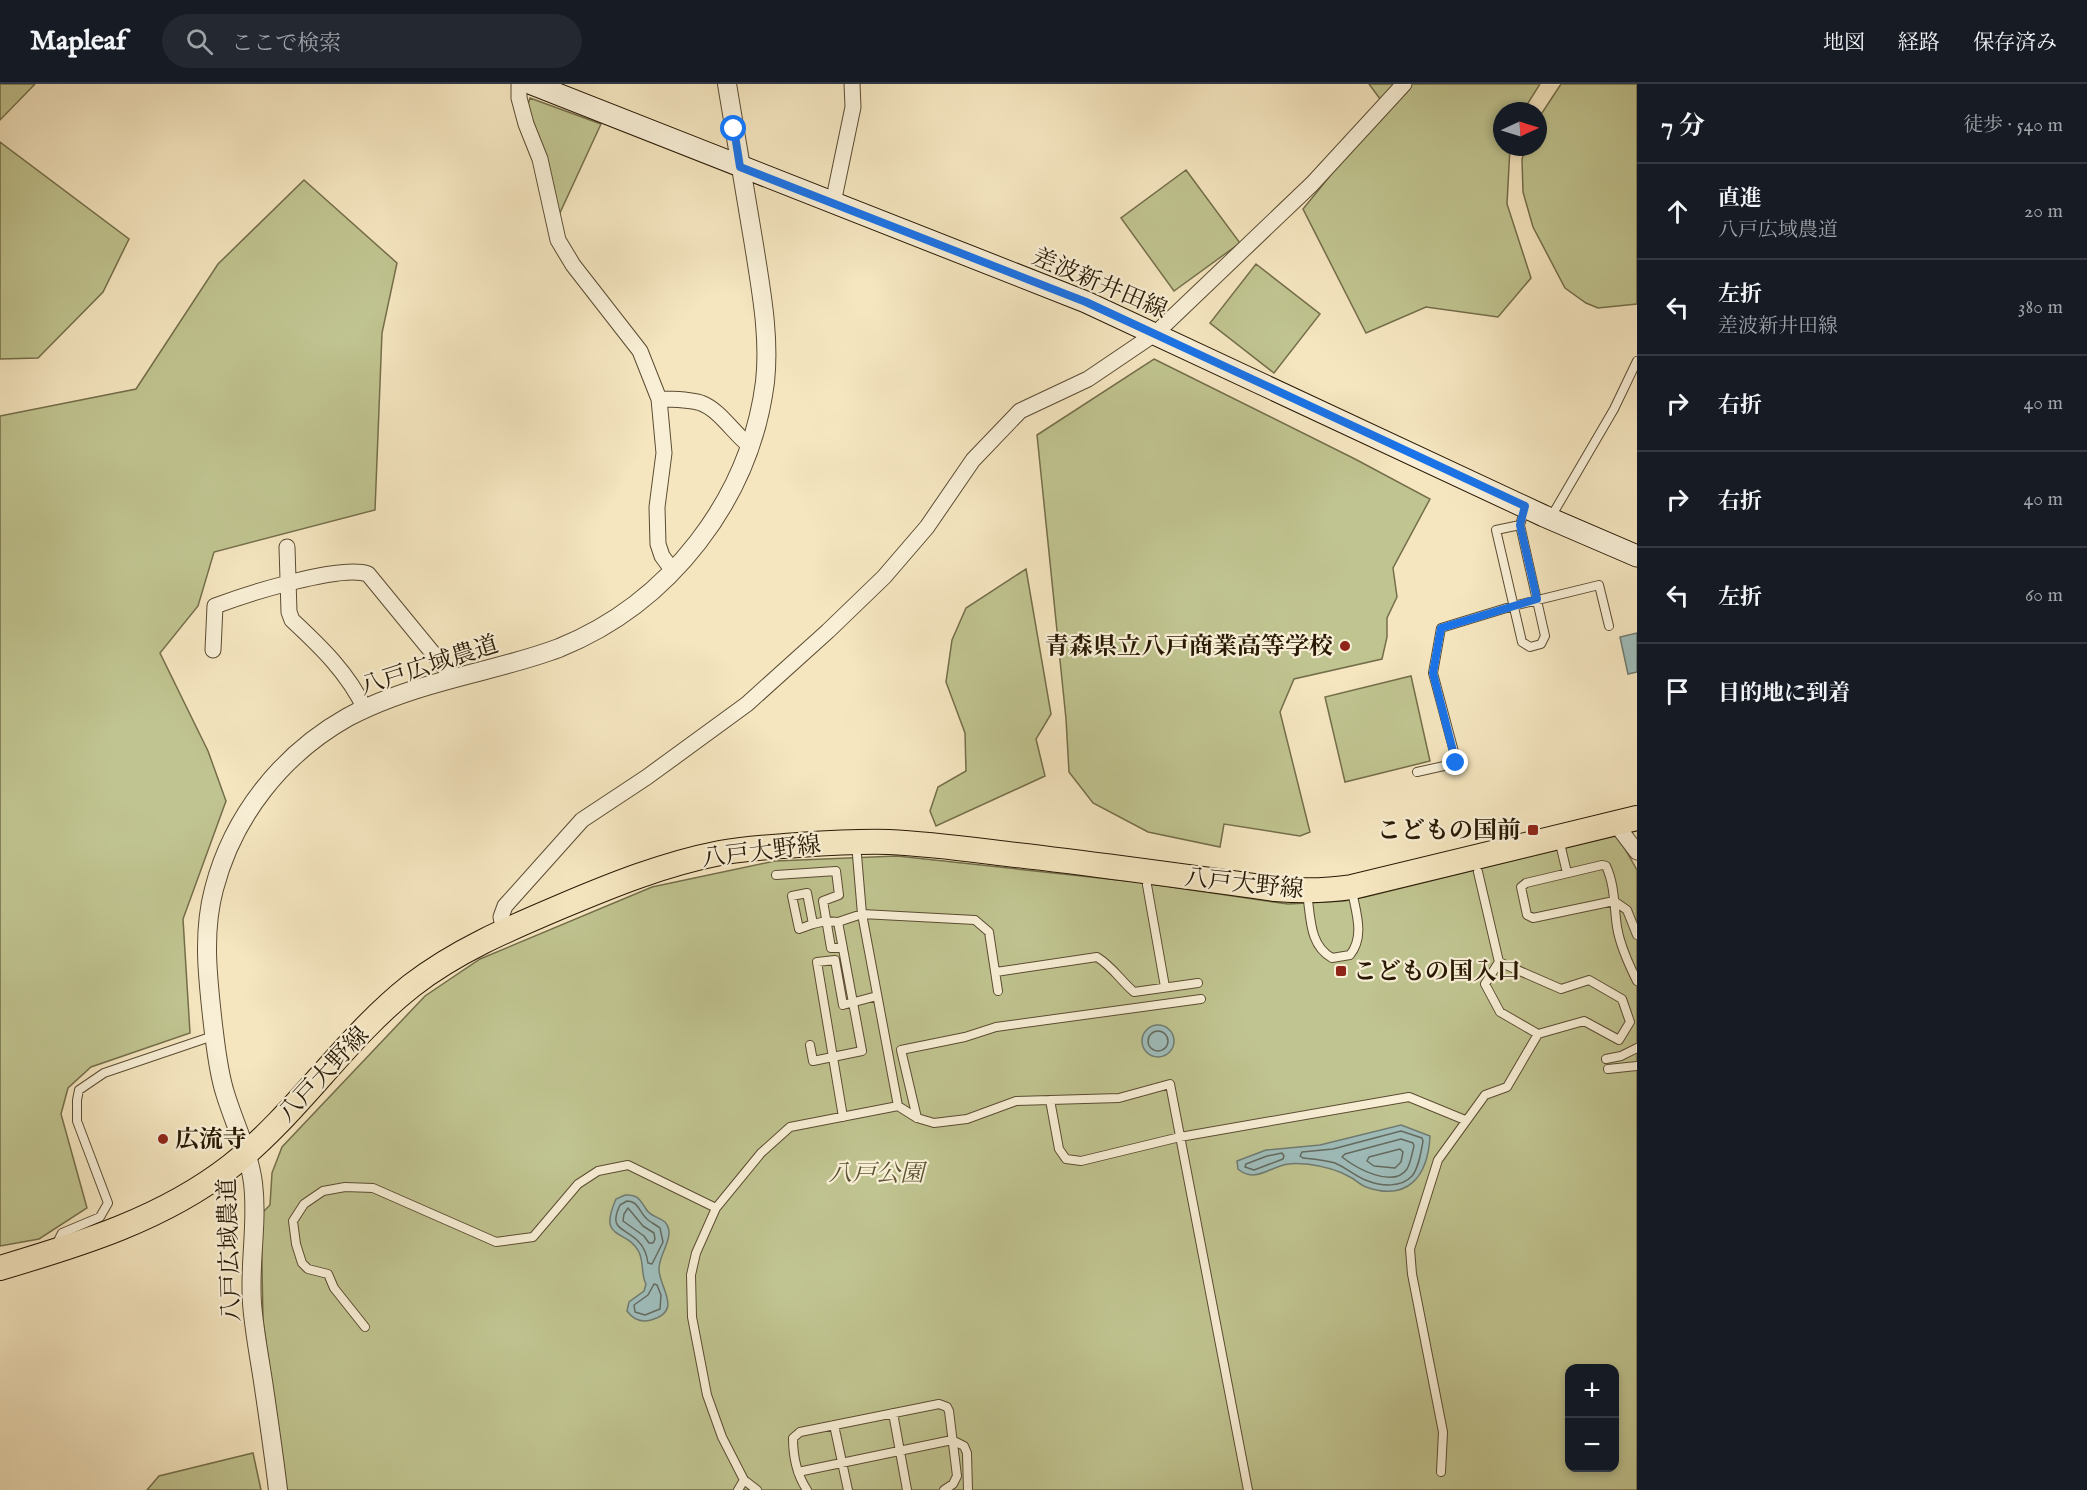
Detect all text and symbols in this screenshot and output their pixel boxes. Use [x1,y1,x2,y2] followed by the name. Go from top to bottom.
[162,14,582,68] search box
[30,24,126,59] text: Mapleaf
[183,25,216,58] icon: search
[231,30,341,58] text: ここで検索
[1823,30,1865,57] text: 地図
[1898,30,1940,57] text: 経路
[1973,30,2057,57] text: 保存済み
[1493,102,1547,156] north arrow
[1661,110,1705,143] text: 7 分
[1963,113,2063,138] text: 徒歩 · 540 m
[720,115,746,141] route start
[1718,185,1762,213] text: 直進
[1661,195,1694,228] icon: ahead
[2024,199,2063,224] text: 20 m
[1718,218,1838,243] text: 八戸広域農道
[1027,242,1172,327] street label: 差波新井田線
[1718,281,1762,309] text: 左折
[1661,291,1694,324] icon: left
[2018,295,2063,320] text: 380 m
[1718,314,1838,339] text: 差波新井田線
[1661,387,1694,420] icon: right
[2024,391,2063,416] text: 40 m
[1718,392,1762,420] text: 右折
[1661,483,1694,516] icon: right
[2024,487,2063,512] text: 40 m
[1718,488,1762,516] text: 右折
[1661,579,1694,612] icon: left
[2025,583,2063,608] text: 60 m
[1718,584,1762,612] text: 左折
[356,629,503,703] street label: 八戸広域農道
[1045,632,1333,663] place label: 青森県立八戸商業高等学校
[1338,639,1352,653] marker: 青森県立八戸商業高等学校
[1661,675,1694,708] icon: arrive
[1718,680,1850,708] text: 目的地に到着
[1442,749,1468,775] route end
[1377,816,1521,847] place label: こどもの国前
[1526,823,1540,837] marker: こどもの国前
[700,830,823,875] street label: 八戸大野線
[1183,863,1305,906] street label: 八戸大野線
[1353,957,1521,988] place label: こどもの国入口
[1334,964,1348,978] marker: こどもの国入口
[272,1021,376,1129] street label: 八戸大野線
[175,1125,247,1156] place label: 広流寺
[156,1132,170,1146] marker: 広流寺
[828,1159,928,1190] park label: 八戸公園
[212,1177,249,1322] street label: 八戸広域農道
[1565,1364,1619,1472] map controls
[1565,1364,1619,1418] button: +
[1565,1418,1619,1472] button: −

